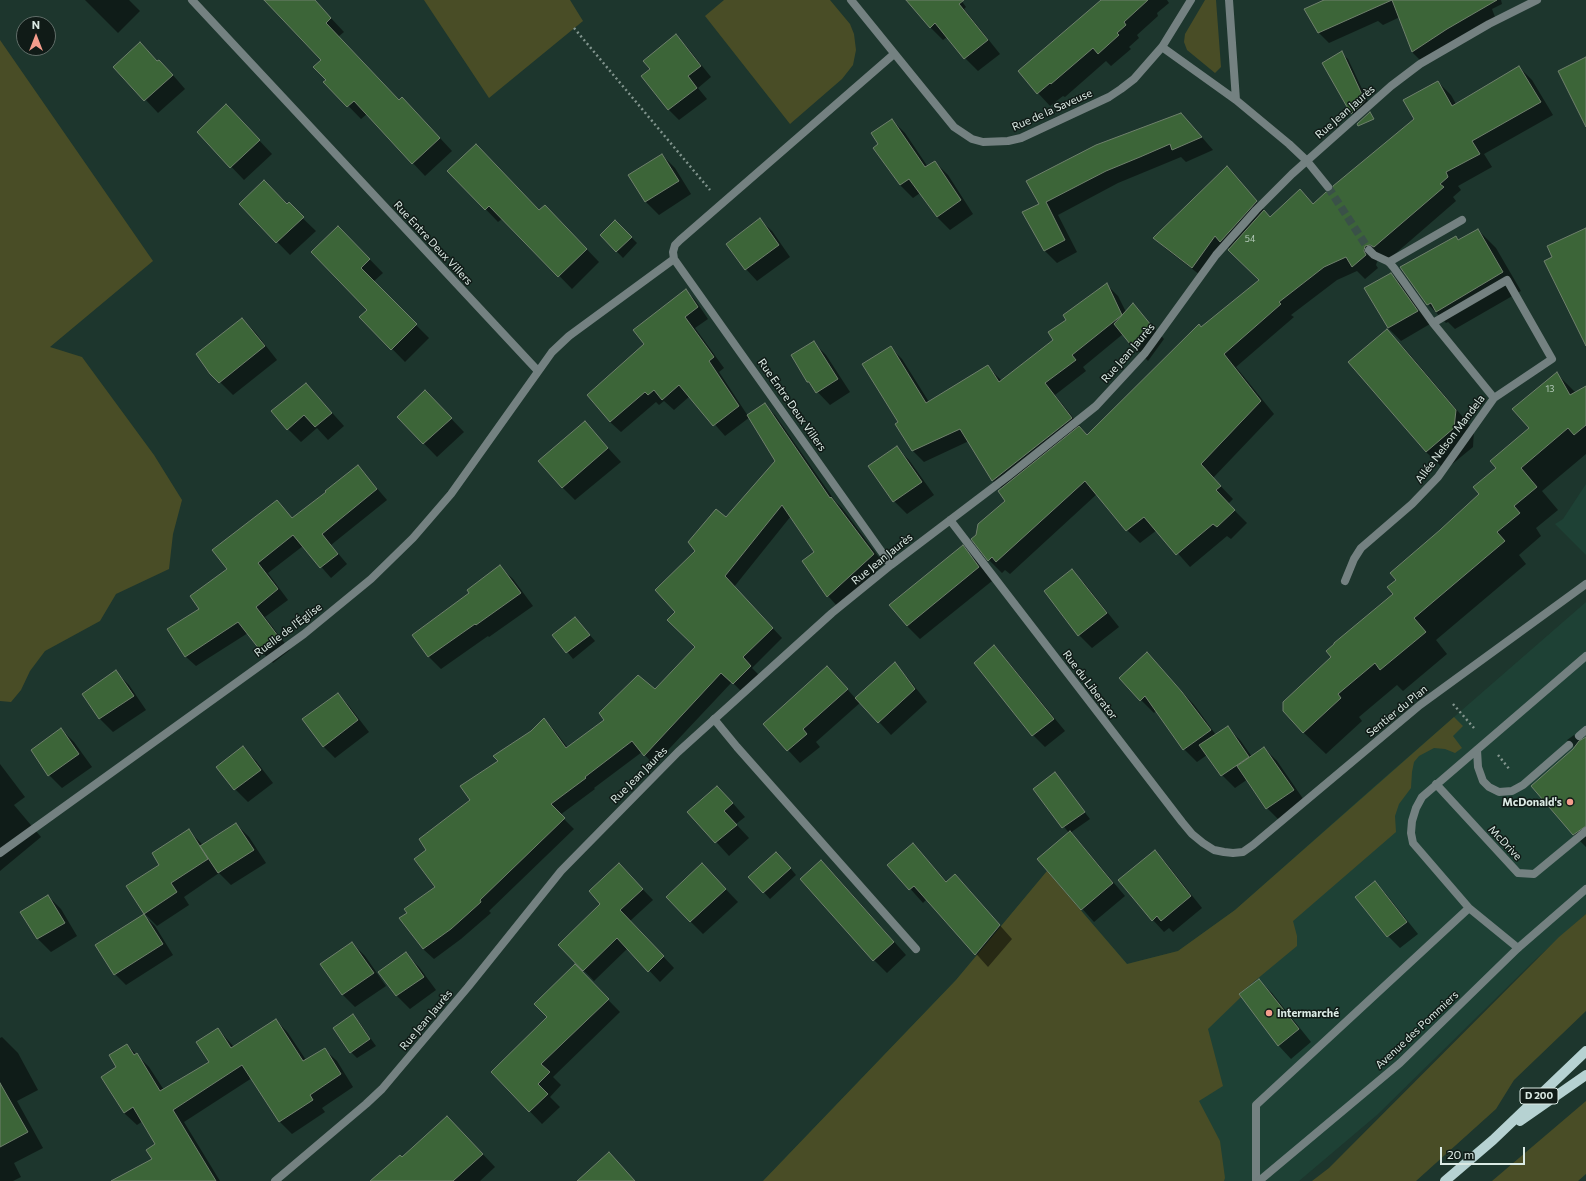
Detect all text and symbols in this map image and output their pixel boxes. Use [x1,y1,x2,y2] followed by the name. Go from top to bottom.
[16,16,56,56] north arrow
[32,18,40,31] text: N
[1313,83,1377,141] street label: Rue Jean Jaurès
[1010,86,1094,134] street label: Rue de la Saveuse
[391,198,475,288] street label: Rue Entre Deux Villers
[1245,234,1255,244] house number: 54
[1099,321,1157,385] street label: Rue Jean Jaurès
[755,356,829,454] street label: Rue Entre Deux Villers
[1546,384,1554,394] house number: 13
[1413,392,1487,486] street label: Allée Nelson Mandela
[849,530,915,588] street label: Rue Jean Jaurès
[252,600,324,660] street label: Ruelle de l'Église
[1060,648,1120,722] street label: Rue du Liberator
[1364,682,1430,740] street label: Sentier du Plan
[608,744,670,806] street label: Rue Jean Jaurès
[1502,795,1562,809] place label: McDonald's
[1565,797,1575,807] marker: McDonald's
[1486,823,1524,863] street label: McDrive
[397,987,455,1053] street label: Rue Jean Jaurès
[1373,988,1461,1072] street label: Avenue des Pommiers
[1277,1006,1339,1020] place label: Intermarché
[1264,1008,1274,1018] marker: Intermarché
[1520,1088,1558,1104] road number: D 200
[1442,1139,1527,1165] scale bar
[1447,1147,1474,1161] text: 20 m

